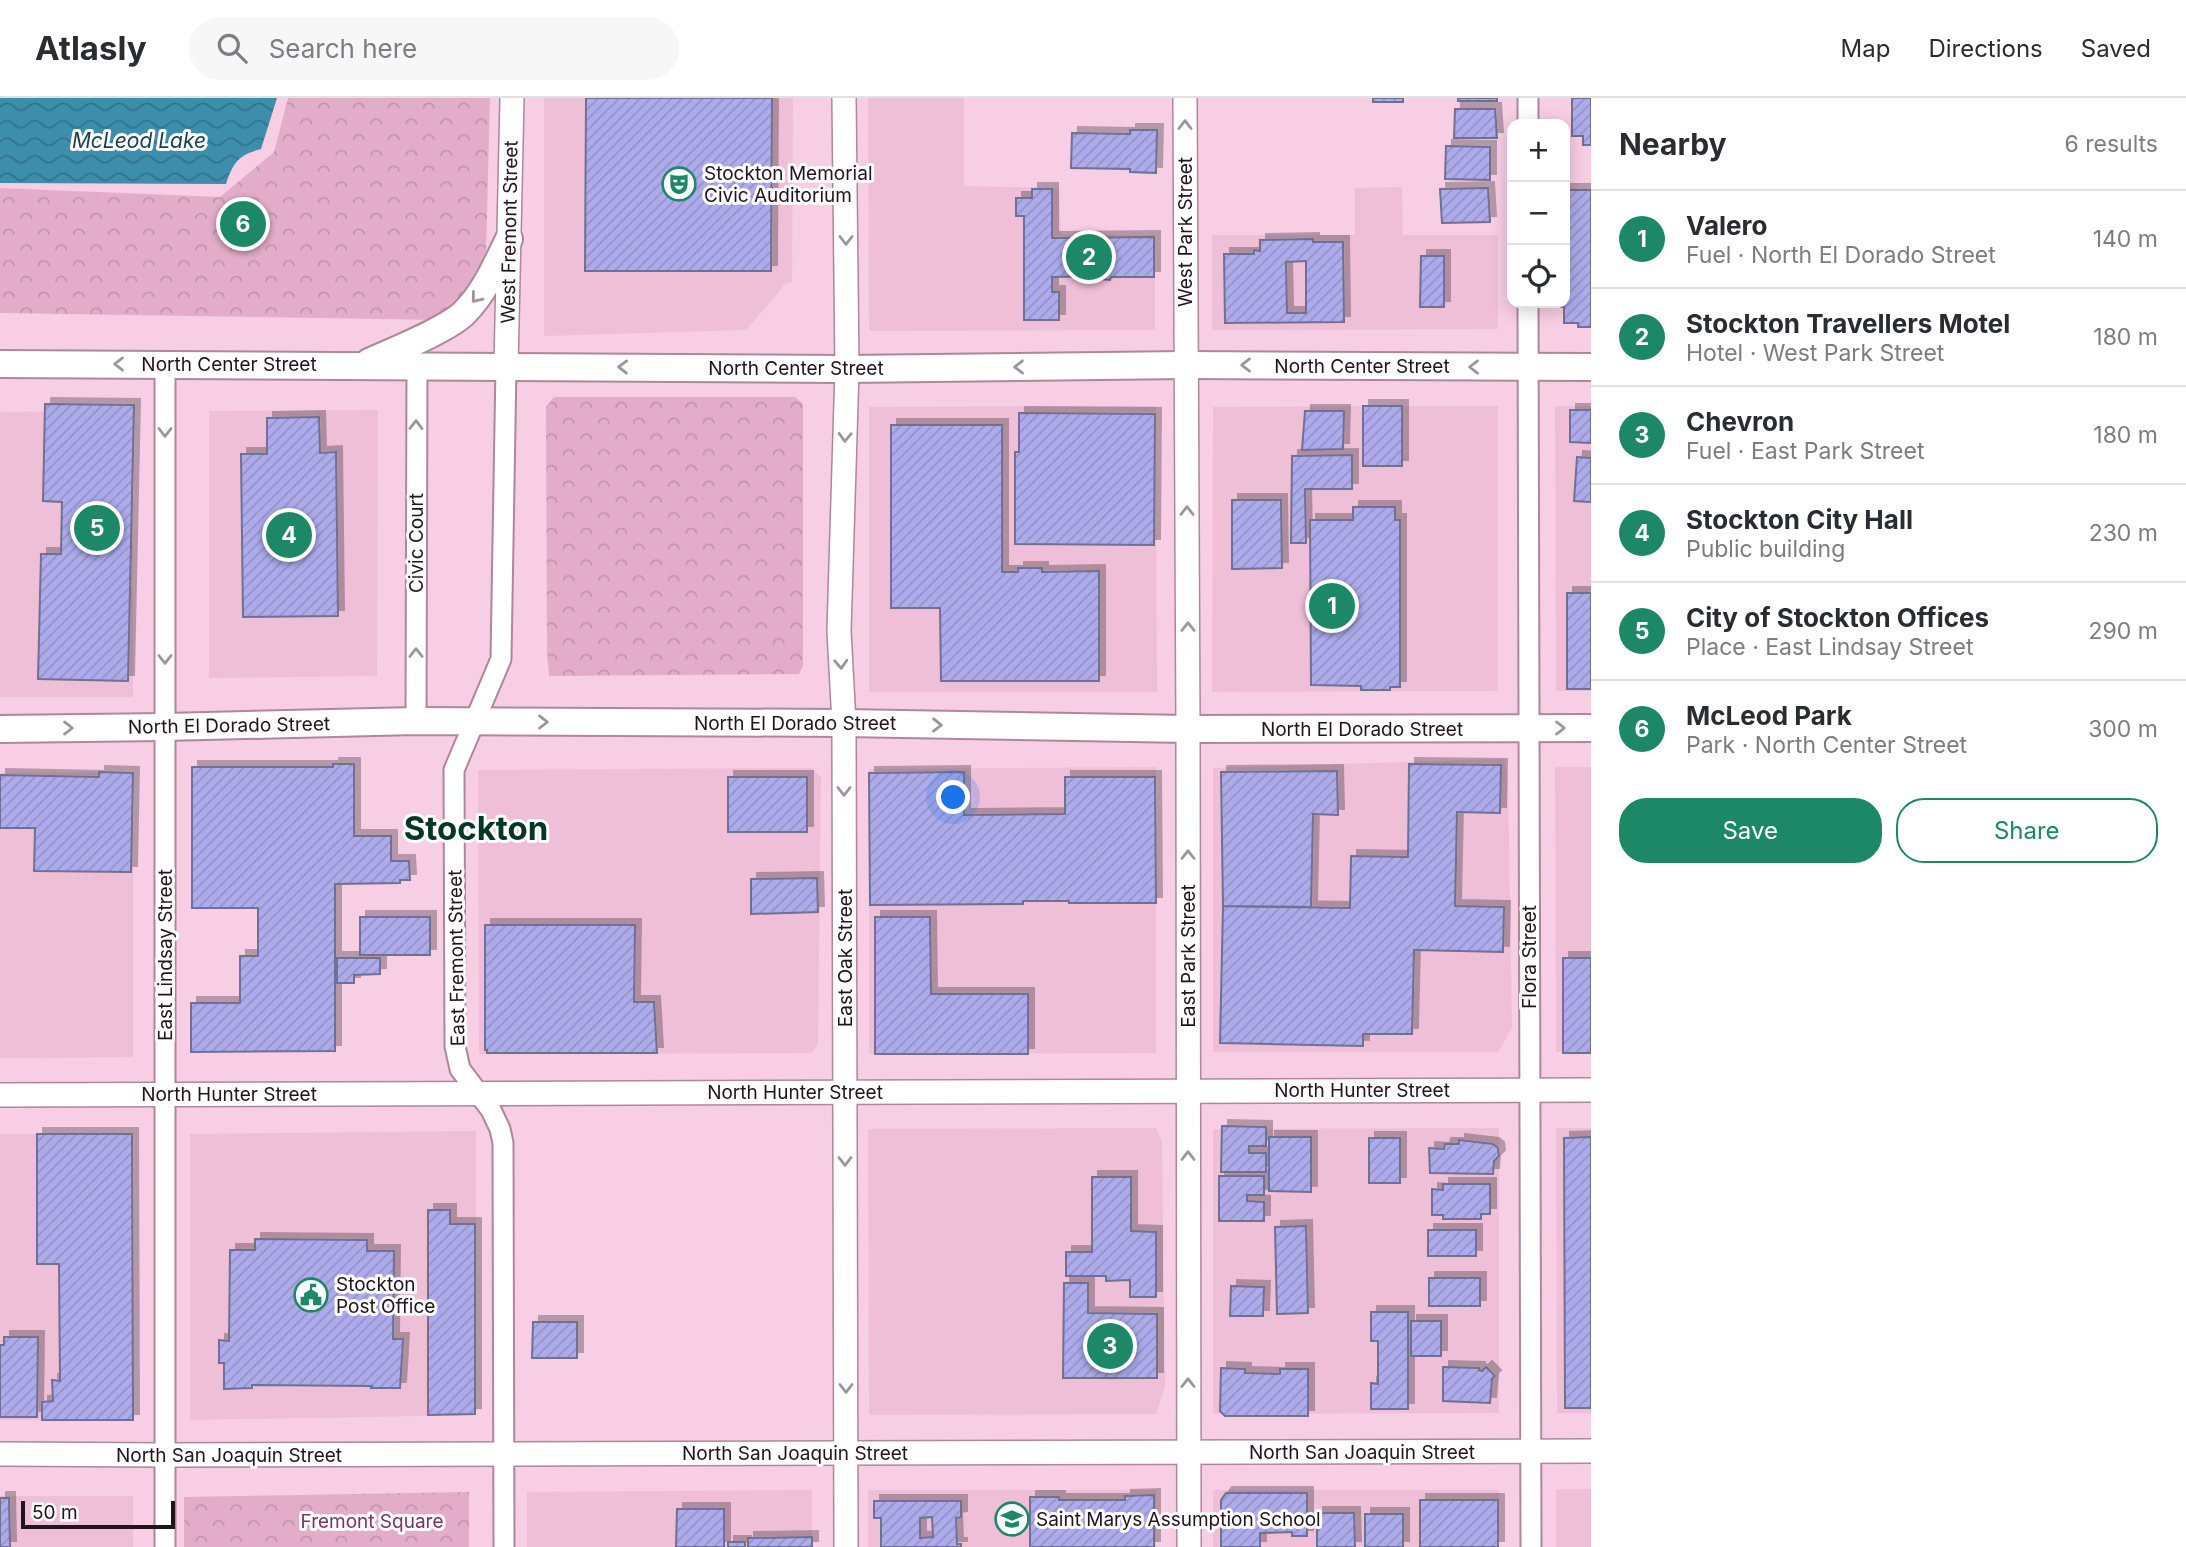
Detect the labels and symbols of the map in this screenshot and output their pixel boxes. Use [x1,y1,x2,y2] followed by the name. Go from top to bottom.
[1177,120,1193,130] one-way arrow
[72,128,206,153] water label: McLeod Lake
[496,140,523,324] street label: West Fremont Street
[1174,157,1197,307] street label: West Park Street
[704,162,873,207] place label: Stockton Memorial Civic Auditorium
[660,165,698,203] theatre icon: Stockton Memorial Civic Auditorium
[220,198,266,250] pin: 6
[1066,231,1112,283] pin: 2
[838,234,853,245] one-way arrow
[472,291,485,303] one-way arrow
[141,353,317,376] street label: North Center Street
[1274,355,1450,378] street label: North Center Street
[113,356,124,372] one-way arrow
[708,357,884,380] street label: North Center Street
[1241,358,1252,373] one-way arrow
[617,359,627,375] one-way arrow
[1013,359,1024,375] one-way arrow
[1468,359,1479,375] one-way arrow
[408,420,424,430] one-way arrow
[157,427,173,438] one-way arrow
[837,432,852,443] one-way arrow
[405,493,428,593] street label: Civic Court
[74,502,120,554] pin: 5
[1179,505,1195,516] one-way arrow
[266,509,312,561] pin: 4
[1309,580,1355,632] pin: 1
[1180,621,1196,632] one-way arrow
[408,647,424,658] one-way arrow
[157,655,173,665] one-way arrow
[833,659,848,670] one-way arrow
[128,712,330,739] street label: North El Dorado Street
[694,712,896,735] street label: North El Dorado Street
[539,714,549,730] one-way arrow
[931,717,942,732] one-way arrow
[1261,718,1463,741] street label: North El Dorado Street
[63,720,74,736] one-way arrow
[1555,720,1566,736] one-way arrow
[936,780,970,814] your location
[836,786,852,797] one-way arrow
[404,808,548,848] district label: Stockton
[1180,849,1196,859] one-way arrow
[154,869,177,1041] street label: East Lindsay Street
[443,869,470,1047] street label: East Fremont Street
[1177,884,1200,1028] street label: East Park Street
[834,889,857,1027] street label: East Oak Street
[1518,905,1541,1009] street label: Flora Street
[1274,1079,1450,1102] street label: North Hunter Street
[707,1081,883,1104] street label: North Hunter Street
[141,1083,317,1106] street label: North Hunter Street
[1180,1150,1196,1160] one-way arrow
[837,1156,853,1166] one-way arrow
[336,1273,435,1318] place label: Stockton Post Office
[292,1276,330,1314] public building icon: Stockton Post Office
[1087,1320,1133,1372] pin: 3
[1180,1377,1196,1388] one-way arrow
[838,1383,854,1394] one-way arrow
[1249,1441,1475,1464] street label: North San Joaquin Street
[682,1442,908,1465] street label: North San Joaquin Street
[116,1444,342,1467] street label: North San Joaquin Street
[21,1498,175,1530] scale bar
[993,1500,1031,1538] school or university icon: Saint Marys Assumption School
[1036,1508,1321,1531] place label: Saint Marys Assumption School
[300,1510,444,1533] park label: Fremont Square

